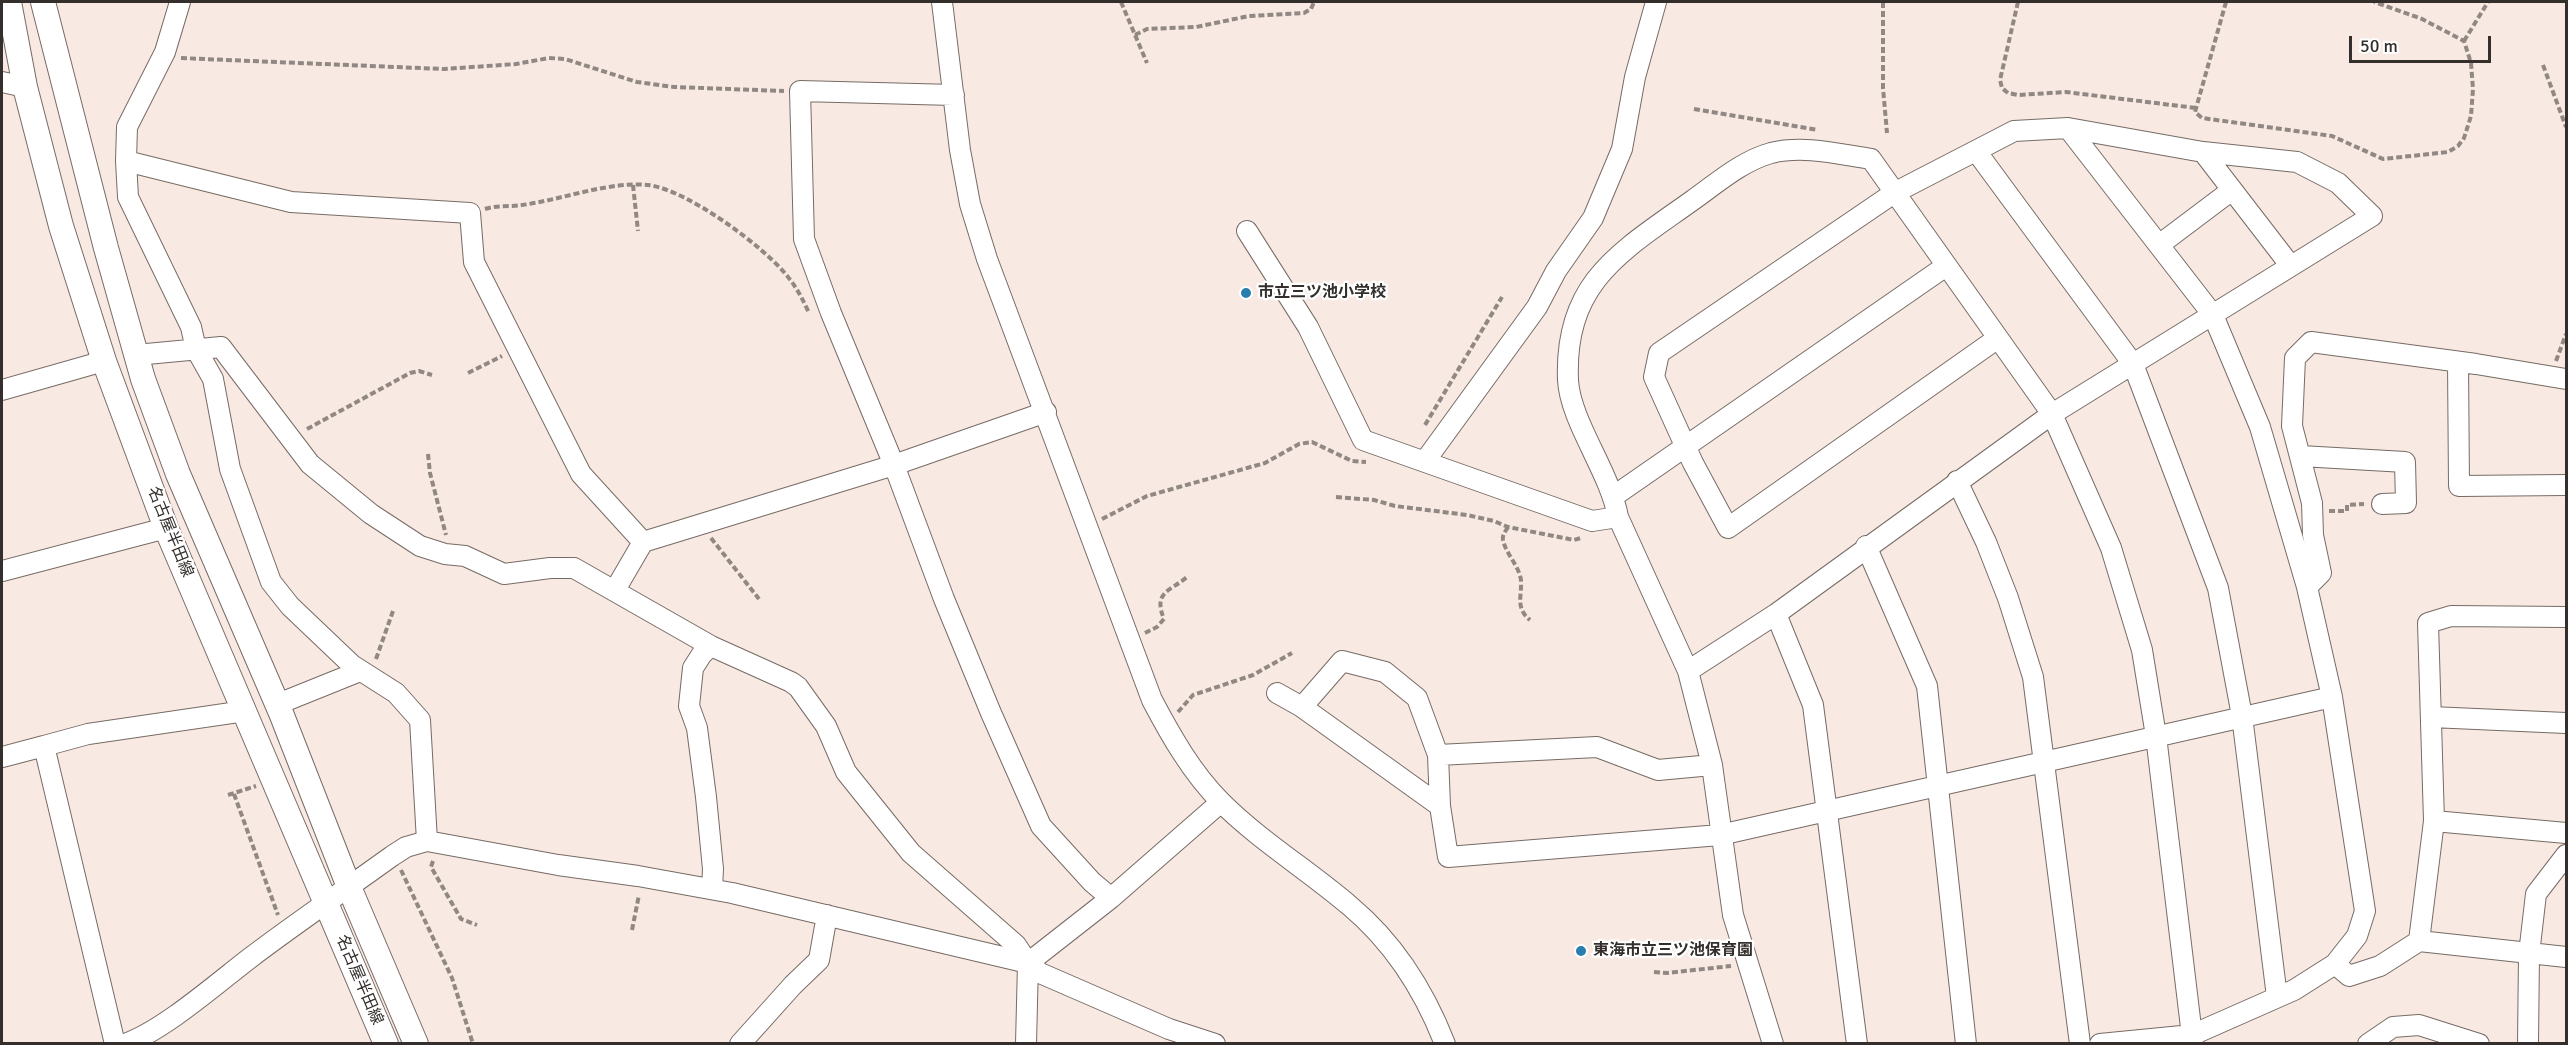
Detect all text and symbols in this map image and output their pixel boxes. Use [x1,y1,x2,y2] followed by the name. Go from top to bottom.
[2352,24,2494,62] scale bar
[2360,35,2398,57] text: 50 m
[1258,283,1386,303] place label: 市立三ツ池小学校
[1239,286,1253,300] marker: 市立三ツ池小学校
[143,484,197,580] street label: 名古屋半田線
[331,932,387,1028] street label: 名古屋半田線
[1593,941,1753,961] place label: 東海市立三ツ池保育園
[1574,944,1588,958] marker: 東海市立三ツ池保育園

